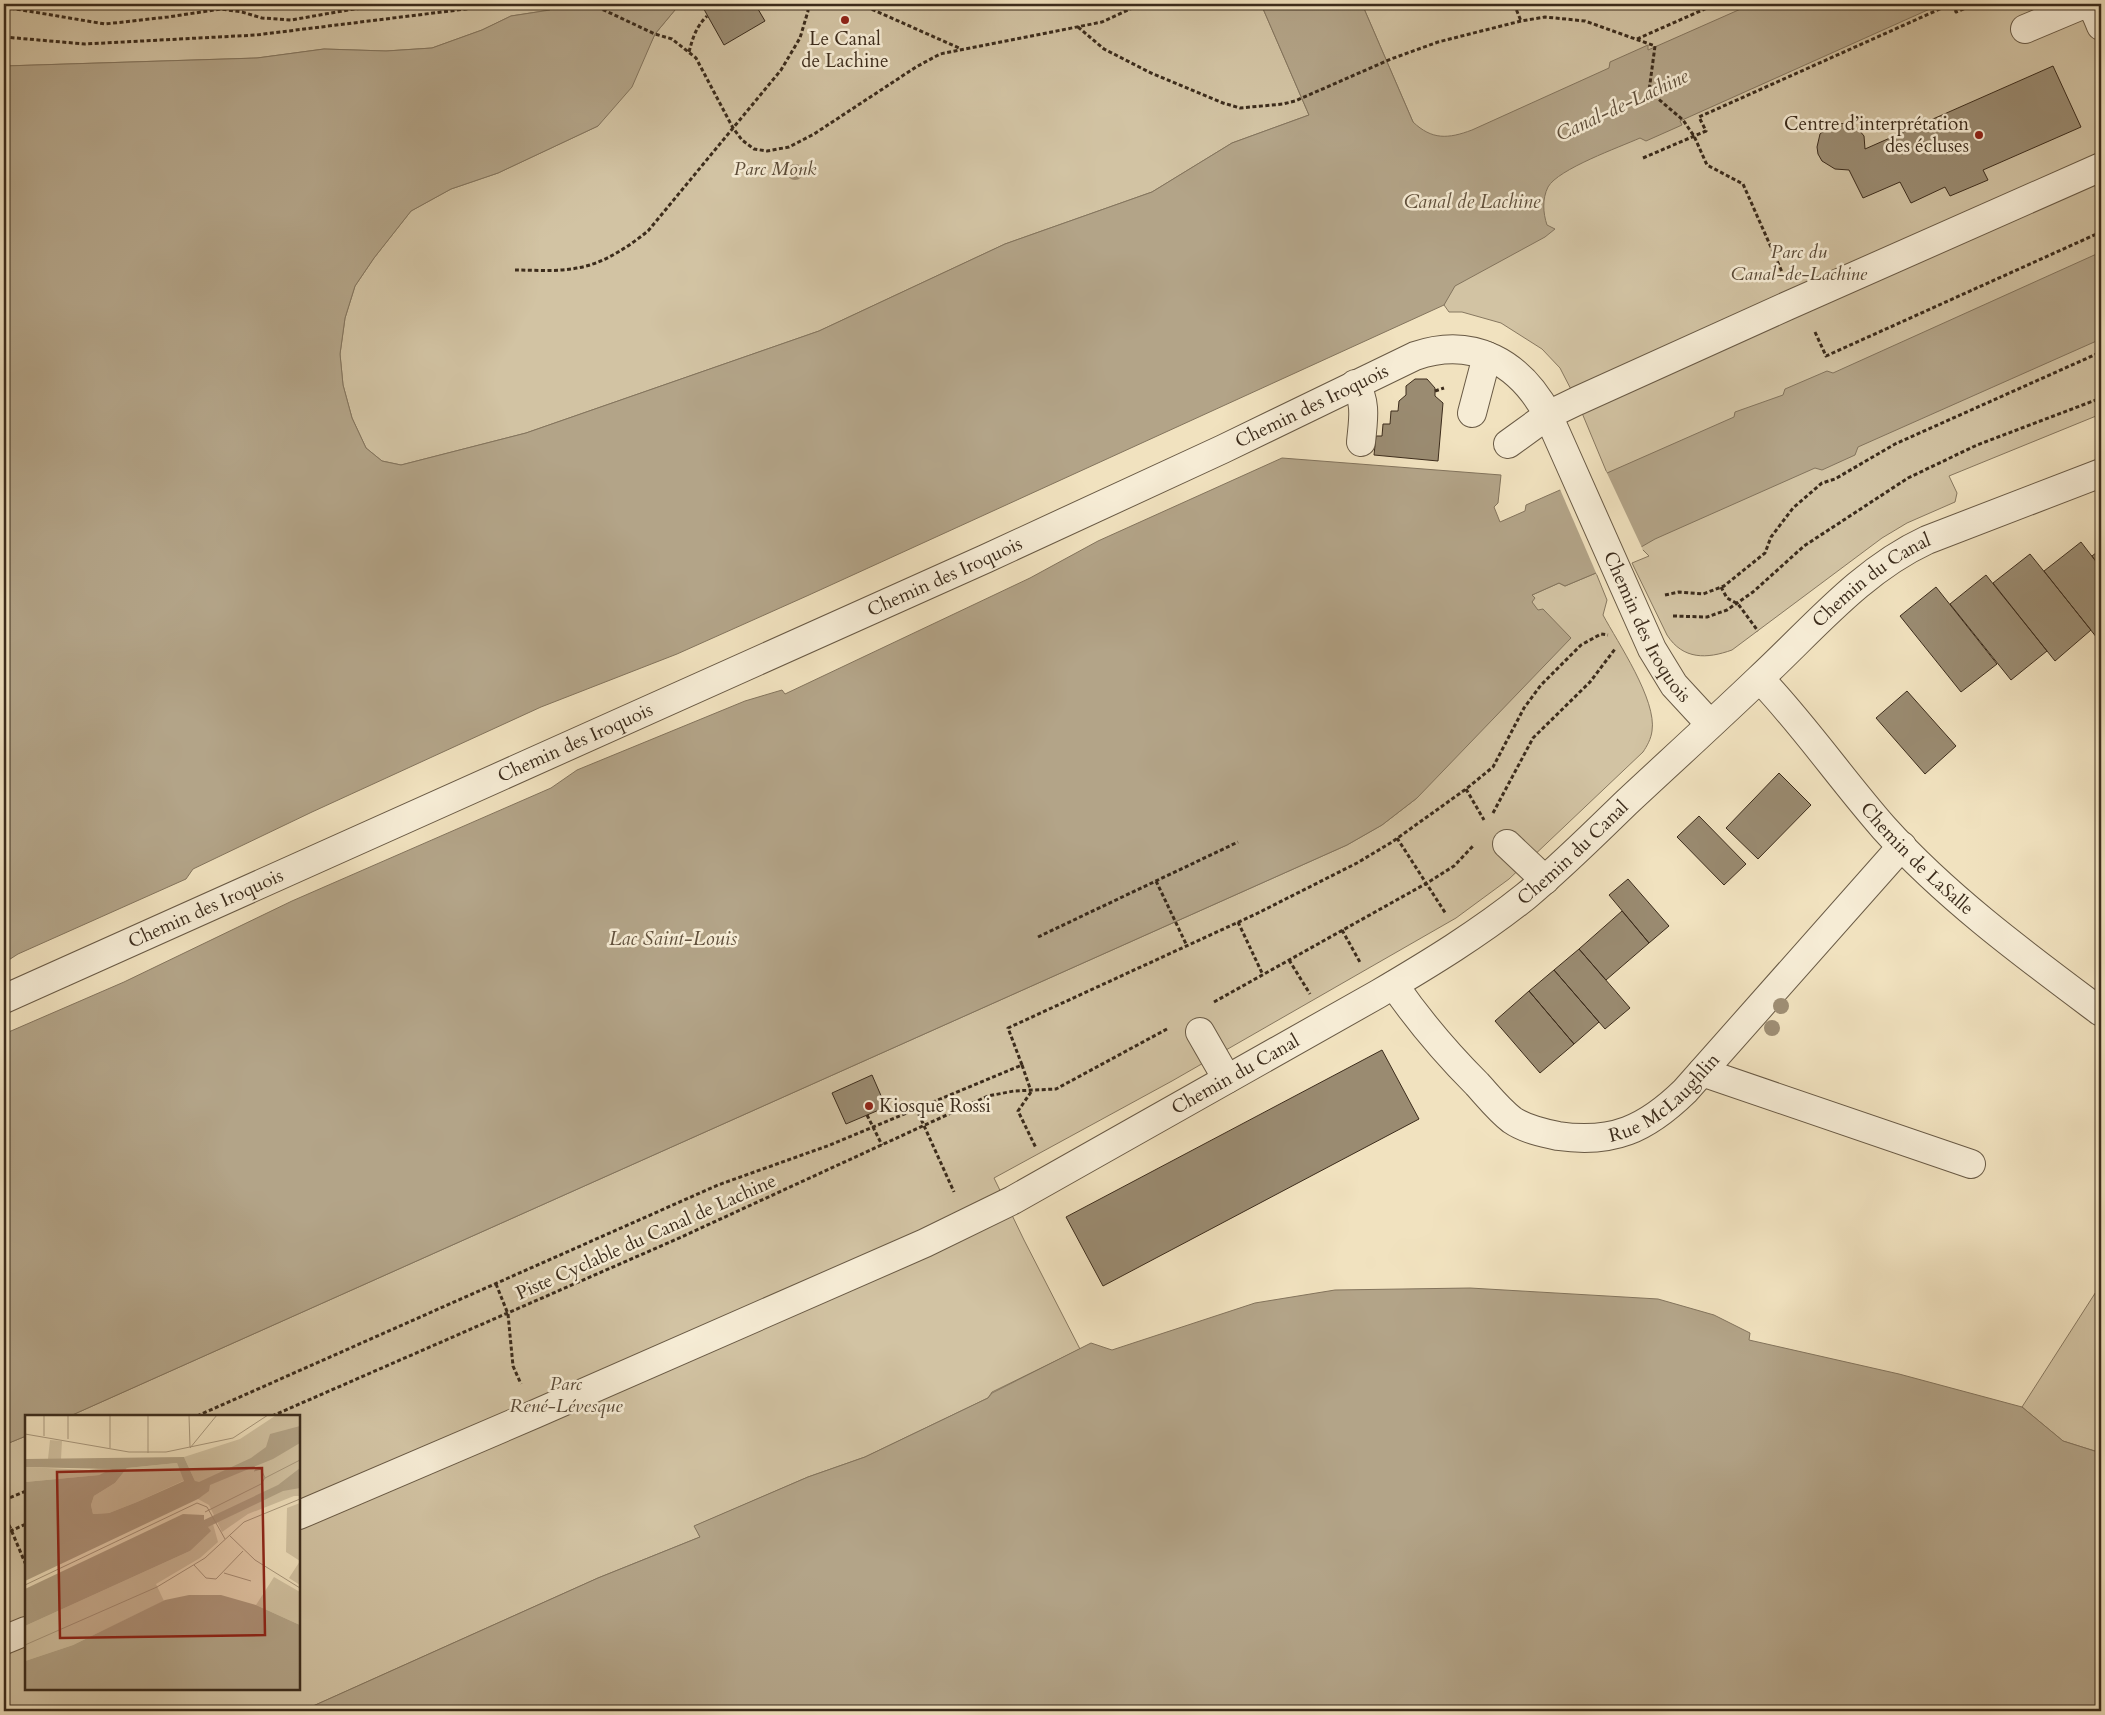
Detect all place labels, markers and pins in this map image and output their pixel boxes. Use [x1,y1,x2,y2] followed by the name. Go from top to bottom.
[839,14,851,26] marker: Le Canal de Lachine
[801,26,889,74] place label: Le Canal de Lachine
[1784,111,1969,159] place label: Centre d’interprétation des écluses
[1973,129,1985,141] marker: Centre d’interprétation des écluses
[879,1093,991,1119] place label: Kiosque Rossi
[863,1100,875,1112] marker: Kiosque Rossi

